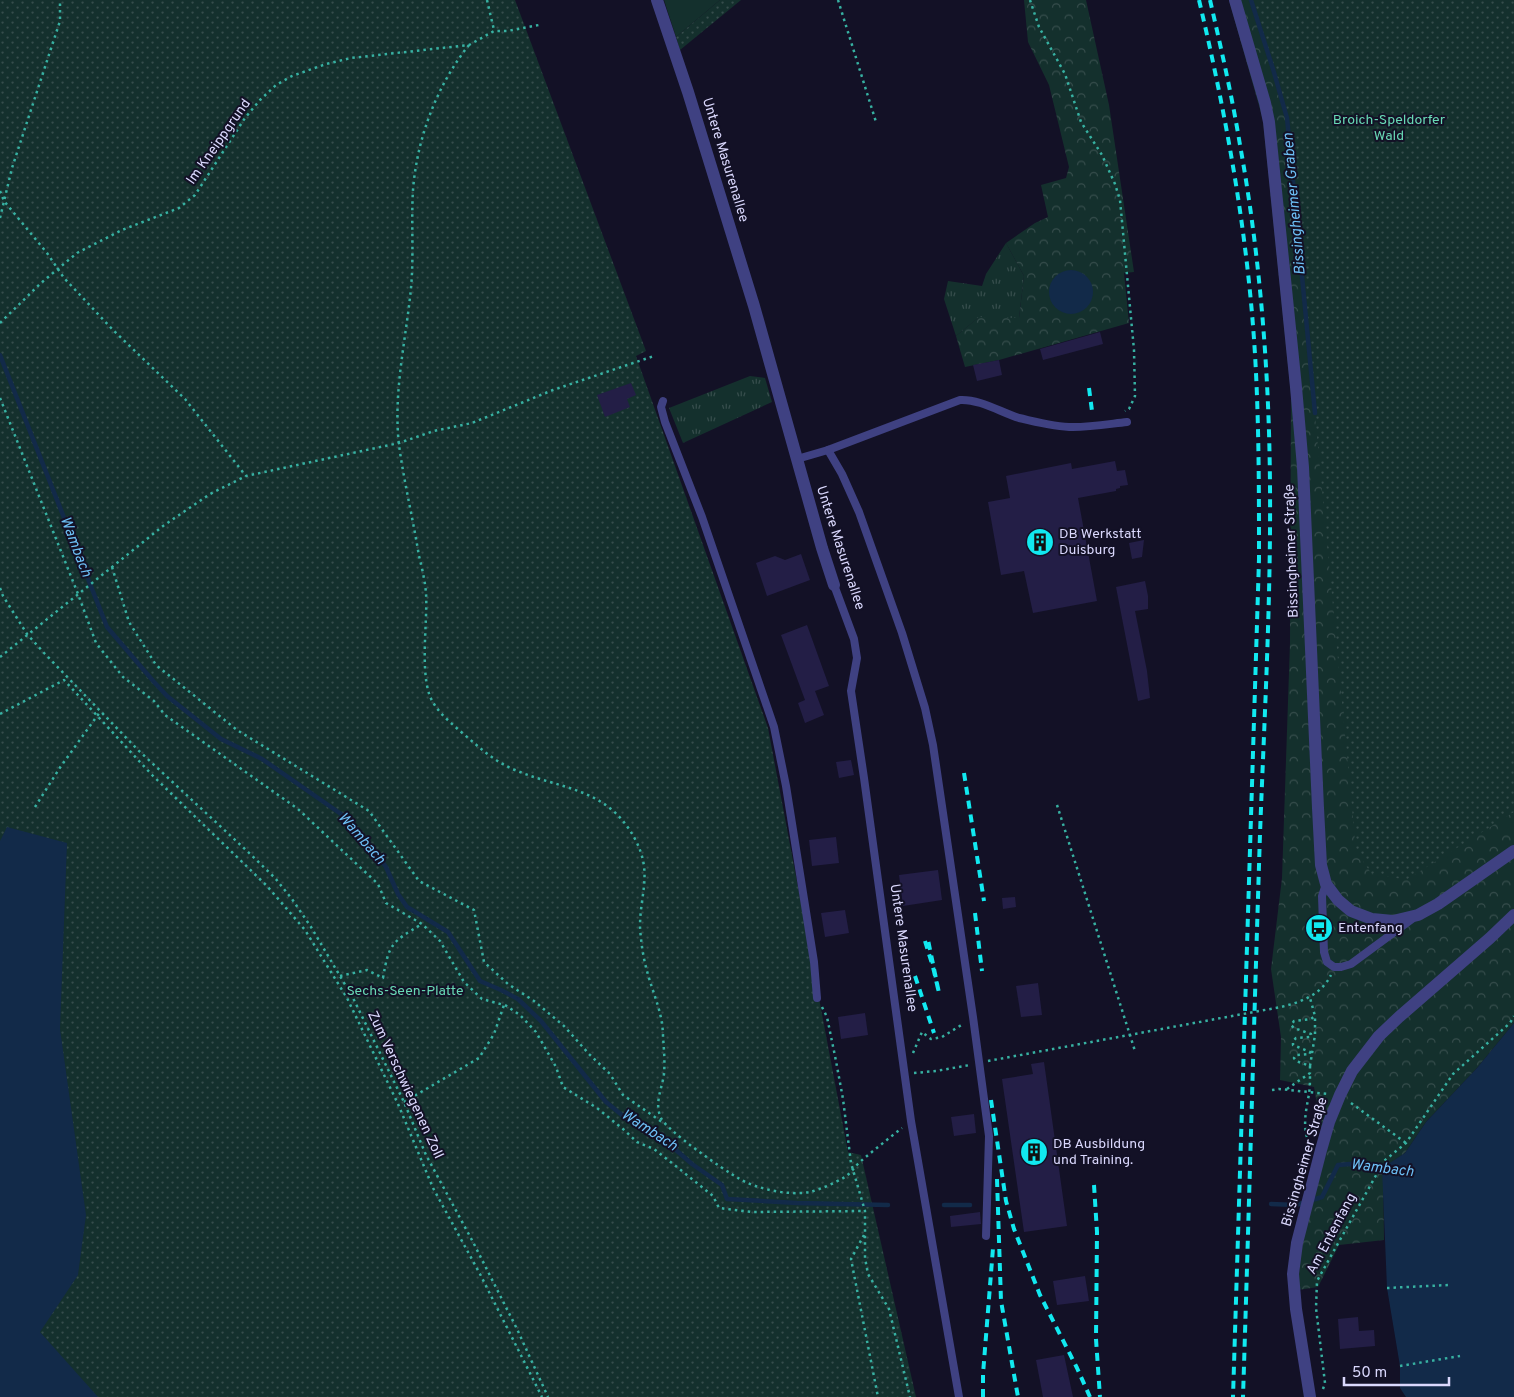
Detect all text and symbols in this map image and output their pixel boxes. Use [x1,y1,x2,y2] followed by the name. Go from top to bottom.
[183,96,255,188] street label: Im Kneippgrund
[698,96,752,224] street label: Untere Masurenallee
[1333,112,1446,145] park label: Broich-Speldorfer Wald
[1279,132,1311,276] water label: Bissingheimer Graben
[812,484,868,612] street label: Untere Masurenallee
[1281,484,1303,618] street label: Bissingheimer Straße
[55,514,95,580] water label: Wambach
[1059,526,1141,559] place label: DB Werkstatt Duisburg
[1025,527,1055,557] building icon: DB Werkstatt Duisburg
[333,809,389,869] water label: Wambach
[886,883,920,1013] street label: Untere Masurenallee
[1304,913,1334,943] bus stop icon: Entenfang
[1338,920,1403,937] place label: Entenfang
[346,983,464,1000] park label: Sechs-Seen-Platte
[363,1008,447,1162] street label: Zum Verschwiegenen Zoll
[1278,1095,1332,1229] street label: Bissingheimer Straße
[617,1106,681,1156] water label: Wambach
[1053,1136,1145,1169] place label: DB Ausbildung und Training.
[1019,1137,1049,1167] building icon: DB Ausbildung und Training.
[1349,1156,1415,1182] water label: Wambach
[1303,1190,1361,1278] street label: Am Entenfang
[1344,1354,1449,1386] scale bar
[1352,1364,1387,1383] text: 50 m

